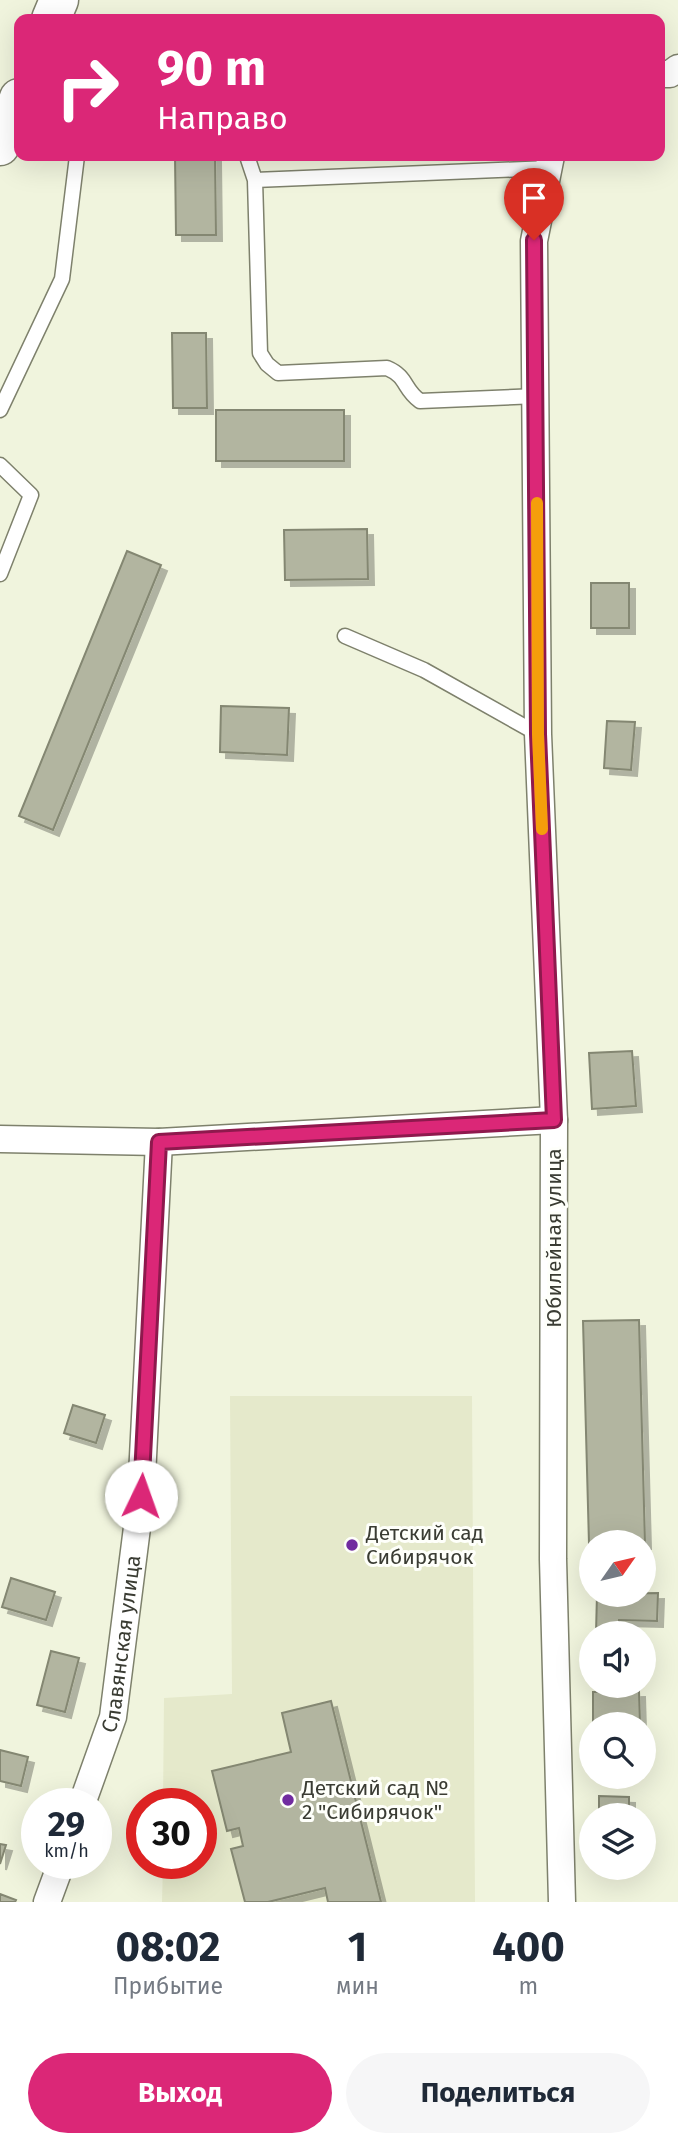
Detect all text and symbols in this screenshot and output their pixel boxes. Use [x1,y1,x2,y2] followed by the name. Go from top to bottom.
[157,39,266,98] text: 90 m
[42,42,133,133] icon: right
[157,99,288,137] text: Направо
[504,168,564,240] pin
[515,179,553,217] icon: arrive
[541,1148,567,1328] street label: Юбилейная улица
[104,1459,178,1533] position arrow
[365,1520,483,1570] place label: Детский сад Сибирячок
[579,1530,656,1606] north arrow
[579,1530,656,1880] map controls
[344,1537,360,1553] marker: Детский сад Сибирячок
[95,1554,146,1736] street label: Славянская улица
[579,1621,656,1698] button: sound
[579,1712,656,1789] button: search
[301,1775,449,1825] place label: Детский сад № 2 "Сибирячок"
[126,1788,217,1879] speed limit sign: 30
[280,1792,296,1808] marker: Детский сад № 2 "Сибирячок"
[48,1803,85,1845] text: 29
[579,1803,656,1880] button: layers
[44,1840,89,1862] text: km/h
[116,1922,220,1972] text: 08:02
[348,1922,367,1972] text: 1
[492,1922,565,1972] text: 400
[113,1972,223,2000] text: Прибытие
[336,1972,379,2000] text: мин
[519,1972,538,2000] text: m
[28,2053,332,2133] button: Выход
[346,2053,650,2133] button: Поделиться

